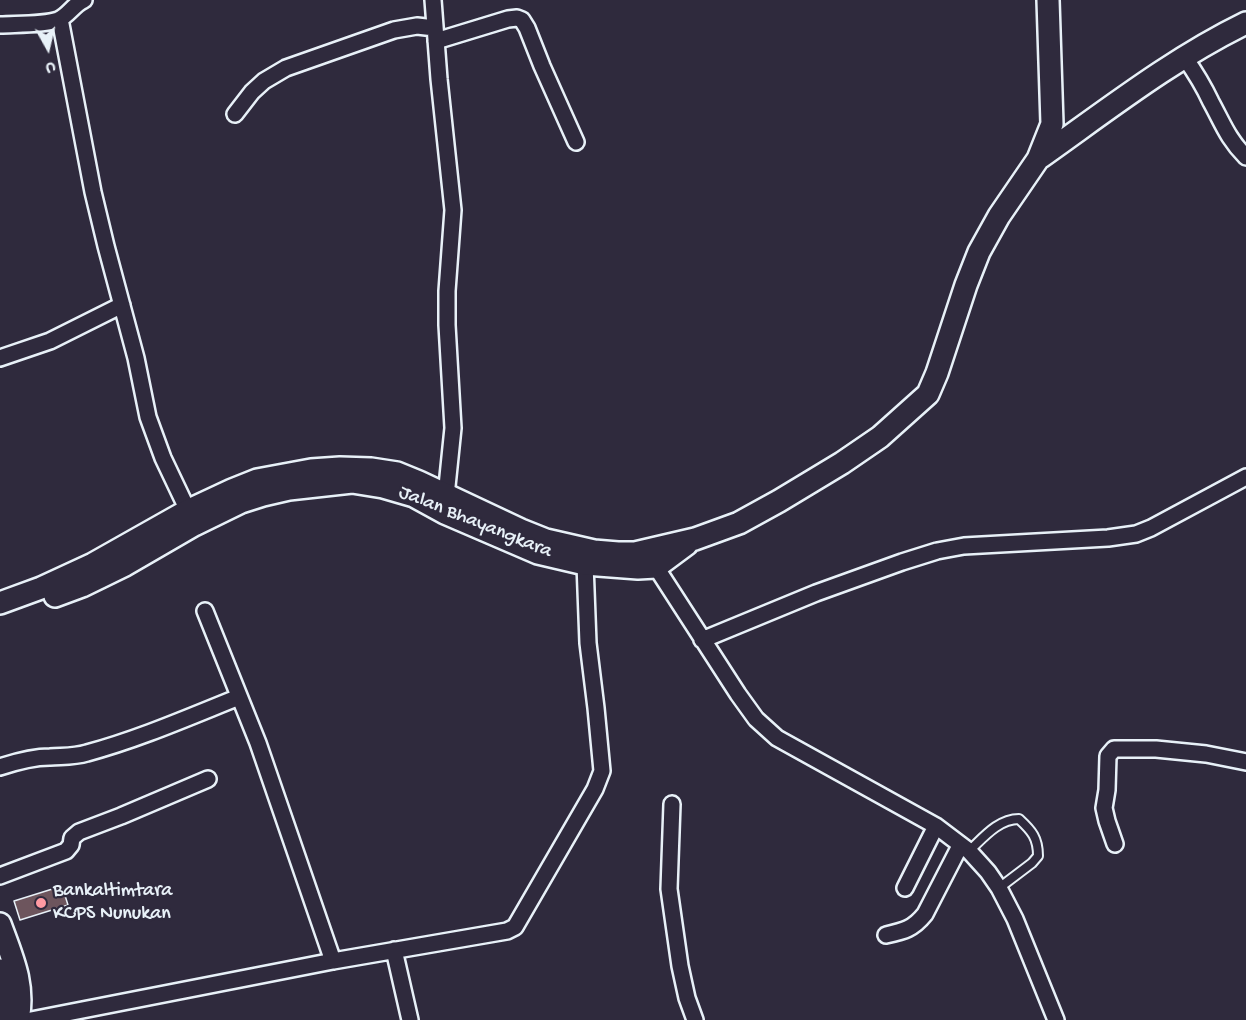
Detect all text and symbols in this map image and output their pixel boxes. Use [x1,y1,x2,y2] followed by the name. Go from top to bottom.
[18,18,78,78] north arrow
[45,56,56,76] text: U
[395,481,555,565] street label: Jalan Bhayangkara
[53,880,172,927] place label: Bankaltimtara KCPS Nunukan
[34,896,48,910] marker: Bankaltimtara KCPS Nunukan

